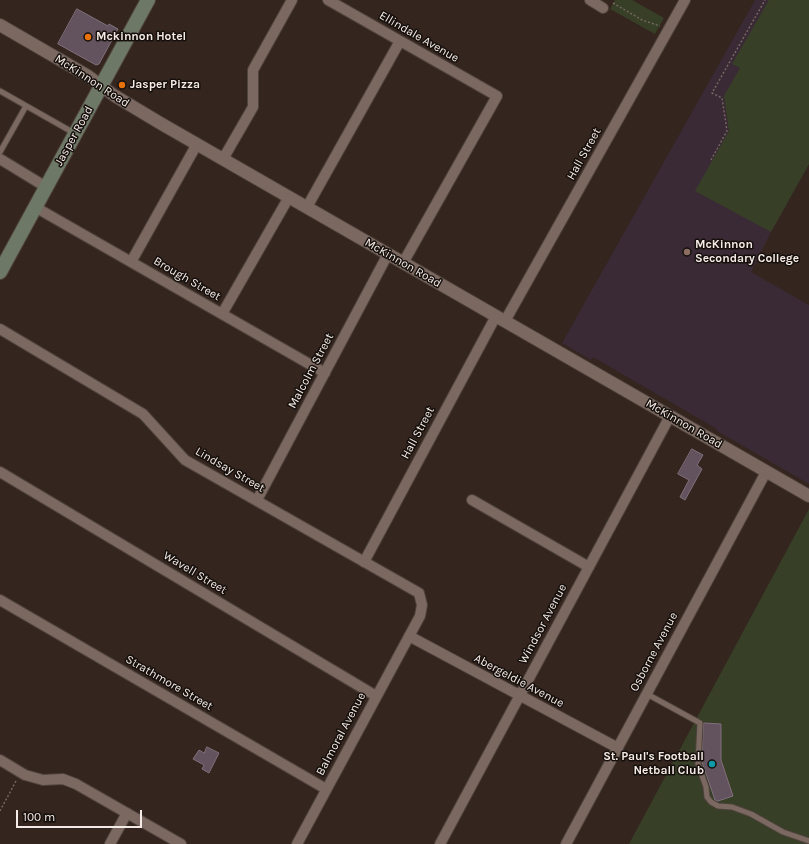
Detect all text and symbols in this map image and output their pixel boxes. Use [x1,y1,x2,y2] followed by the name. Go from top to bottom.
[376,8,462,66] street label: Ellindale Avenue
[96,30,186,44] place label: Mckinnon Hotel
[83,32,93,42] marker: Mckinnon Hotel
[52,52,132,110] street label: McKinnon Road
[130,78,200,92] place label: Jasper Pizza
[117,80,127,90] marker: Jasper Pizza
[52,104,96,168] street label: Jasper Road
[564,126,604,182] street label: Hall Street
[362,235,444,291] street label: McKinnon Road
[695,238,799,266] place label: McKinnon Secondary College
[682,247,692,257] marker: McKinnon Secondary College
[151,254,223,304] street label: Brough Street
[285,331,337,411] street label: Malcolm Street
[643,396,725,452] street label: McKinnon Road
[398,404,438,462] street label: Hall Street
[193,444,267,496] street label: Lindsay Street
[161,548,229,598] street label: Wavell Street
[516,582,570,666] street label: Windsor Avenue
[627,610,681,694] street label: Osborne Avenue
[472,651,566,711] street label: Abergeldie Avenue
[123,652,215,714] street label: Strathmore Street
[313,690,369,778] street label: Balmoral Avenue
[603,750,704,778] place label: St. Paul's Football Netball Club
[707,759,717,769] marker: St. Paul's Football Netball Club
[18,802,144,828] scale bar
[23,810,55,824] text: 100 m

